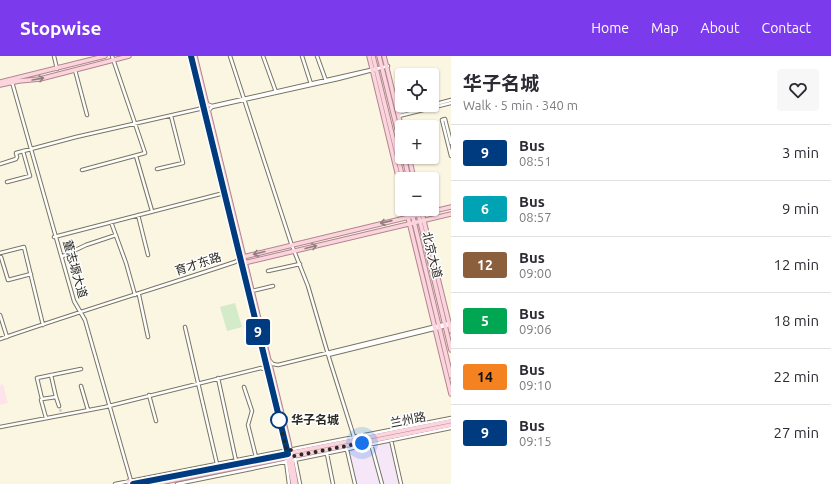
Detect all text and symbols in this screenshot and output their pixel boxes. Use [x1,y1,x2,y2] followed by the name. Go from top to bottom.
[20,17,101,39] text: Stopwise
[591,20,629,36] text: Home
[651,20,679,36] text: Map
[701,20,740,36] text: About
[762,20,811,36] text: Contact
[395,68,439,216] map controls
[395,68,439,112] button: locate
[777,69,819,111] button: heart
[463,72,539,94] text: 华子名城
[31,74,44,82] one-way arrow
[463,98,578,112] text: Walk · 5 min · 340 m
[395,120,439,164] button: +
[519,137,545,154] text: Bus
[782,144,819,161] text: 3 min
[481,145,489,161] text: 9
[519,154,552,168] text: 08:51
[395,172,439,216] button: −
[519,193,545,210] text: Bus
[782,200,819,217] text: 9 min
[481,201,489,217] text: 6
[519,210,552,224] text: 08:57
[380,218,393,226] one-way arrow
[420,230,445,280] street label: 北京大道
[61,238,90,299] street label: 董志塬大道
[304,243,317,251] one-way arrow
[253,249,266,257] one-way arrow
[519,249,545,266] text: Bus
[173,250,223,277] street label: 育才东路
[773,256,819,273] text: 12 min
[477,257,493,273] text: 12
[519,266,552,280] text: 09:00
[519,305,545,322] text: Bus
[773,312,819,329] text: 18 min
[481,313,489,329] text: 5
[245,319,271,345] line badge: 9
[519,322,552,336] text: 09:06
[254,324,262,340] text: 9
[519,361,545,378] text: Bus
[773,368,819,385] text: 22 min
[477,369,493,385] text: 14
[519,378,552,392] text: 09:10
[389,410,427,429] street label: 兰州路
[270,411,288,429] marker: 华子名城
[291,413,339,426] place label: 华子名城
[519,417,545,434] text: Bus
[773,424,819,441] text: 27 min
[481,425,489,441] text: 9
[352,433,372,453] your location
[519,434,552,448] text: 09:15

